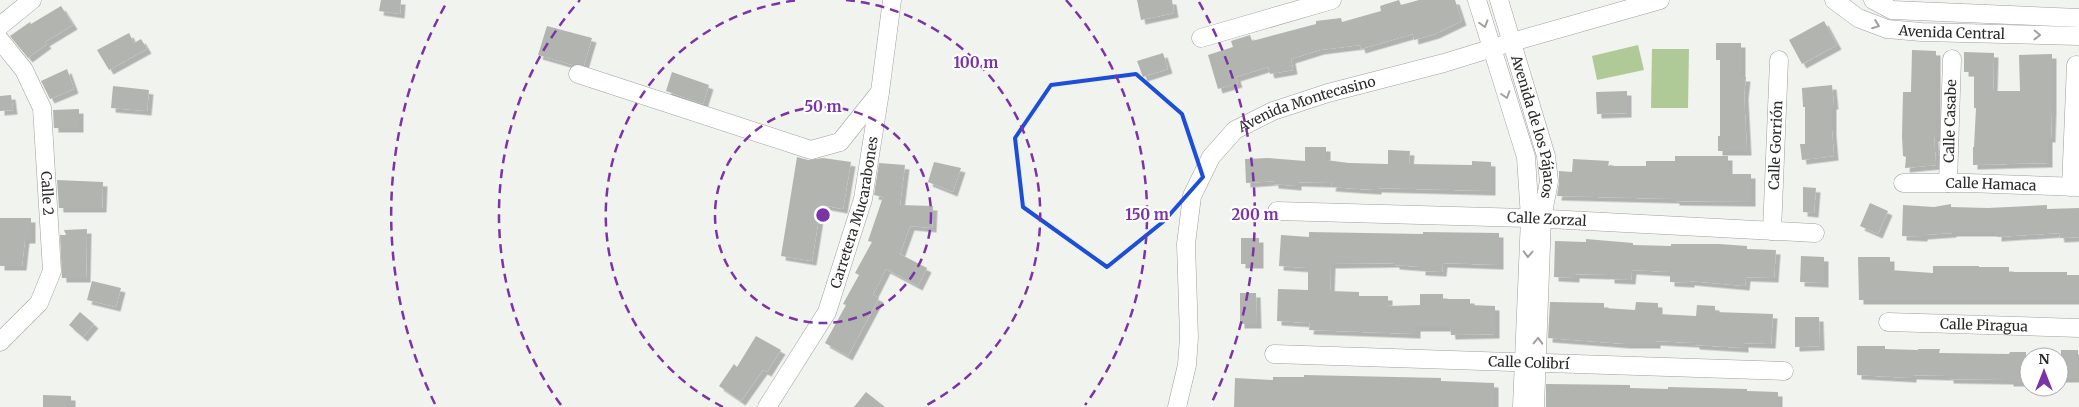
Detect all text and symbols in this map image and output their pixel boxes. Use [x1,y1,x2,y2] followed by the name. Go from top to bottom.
[1871,19,1879,29] one-way arrow
[1479,20,1489,28] one-way arrow
[1897,21,2006,43] street label: Avenida Central
[2033,29,2041,40] one-way arrow
[1507,52,1558,200] street label: Avenida de los Pájaros
[954,53,998,72] text: 100 m
[1234,72,1377,136] street label: Avenida Montecasino
[1940,79,1960,163] street label: Calle Casabe
[1501,90,1511,98] one-way arrow
[804,97,842,116] text: 50 m
[1765,100,1786,190] street label: Calle Gorrión
[826,135,882,291] street label: Carretera Mucarabones
[37,171,58,216] street label: Calle 2
[1946,174,2037,194] street label: Calle Hamaca
[1125,205,1169,224] text: 150 m
[1231,205,1279,224] text: 200 m
[814,206,832,224] centre of rings
[1507,208,1588,230] street label: Calle Zorzal
[1523,250,1534,258] one-way arrow
[1940,315,2029,335] street label: Calle Piragua
[1532,337,1543,345] one-way arrow
[2019,347,2069,397] north arrow
[2038,350,2050,368] text: N
[1488,352,1570,373] street label: Calle Colibrí

